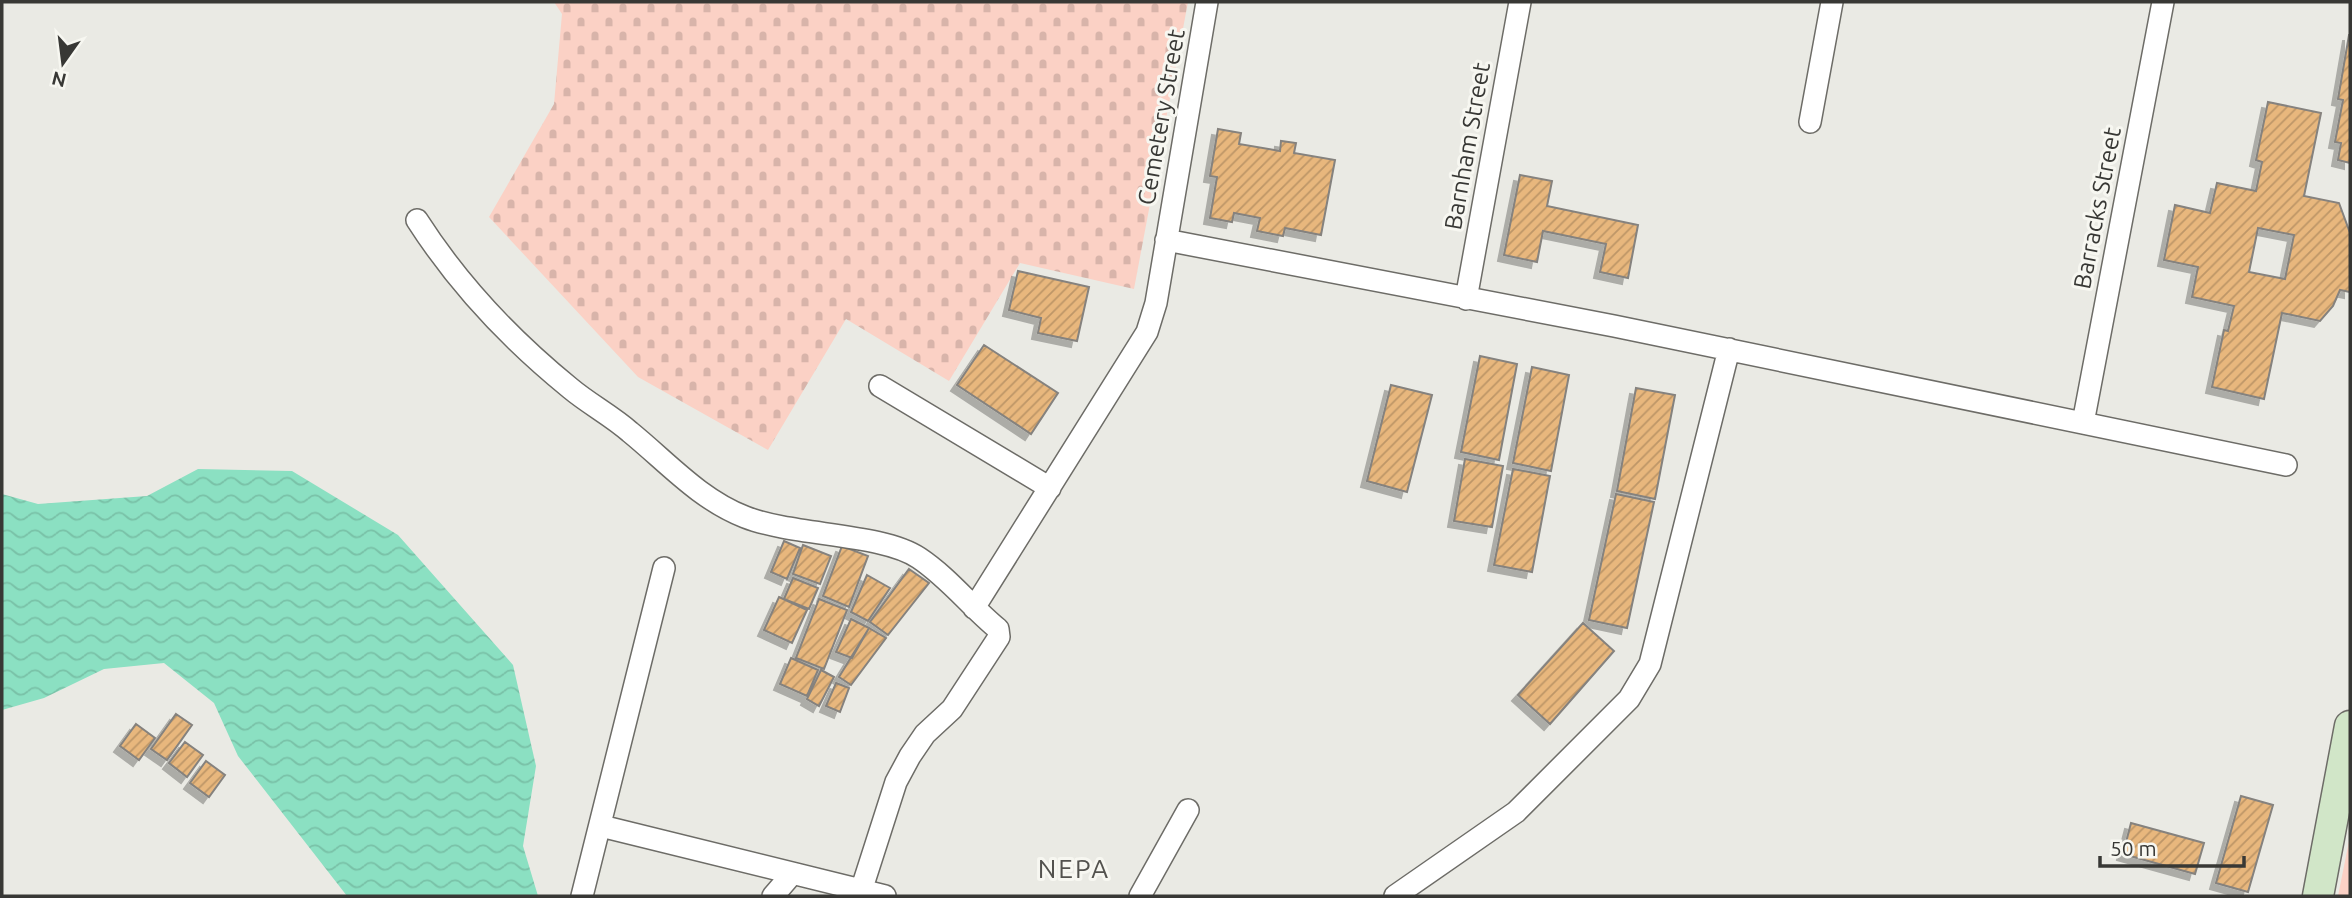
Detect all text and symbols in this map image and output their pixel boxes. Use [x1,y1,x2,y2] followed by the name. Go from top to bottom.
[1132,26,1190,207] street label: Cemetery Street
[28,28,98,98] north arrow
[1439,60,1495,232] street label: Barnham Street
[49,67,68,92] text: N
[2068,124,2126,291] street label: Barracks Street
[2100,824,2244,868] scale bar
[2110,836,2157,860] text: 50 m
[1038,854,1110,883] district label: NEPA

